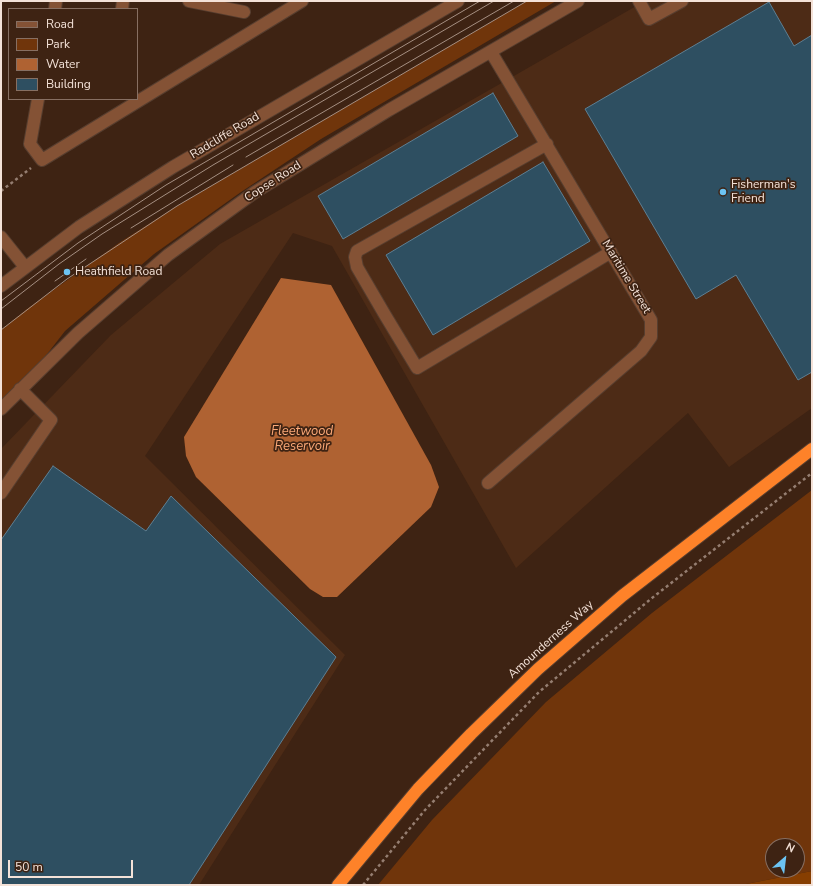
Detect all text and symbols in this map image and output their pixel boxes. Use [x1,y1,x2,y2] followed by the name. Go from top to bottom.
[8,8,138,100] legend
[46,16,74,32] text: Road
[46,36,70,52] text: Park
[46,56,80,72] text: Water
[46,76,91,92] text: Building
[188,110,262,162] street label: Radcliffe Road
[242,158,304,206] street label: Copse Road
[731,178,795,206] place label: Fisherman's Friend
[718,187,728,197] marker: Fisherman's Friend
[598,238,654,316] street label: Maritime Street
[75,265,162,279] place label: Heathfield Road
[62,267,72,277] marker: Heathfield Road
[271,424,333,455] water label: Fleetwood Reservoir
[505,598,597,682] street label: Amounderness Way
[765,838,805,878] north arrow
[783,839,798,856] text: N
[10,852,135,878] scale bar
[15,859,43,875] text: 50 m

